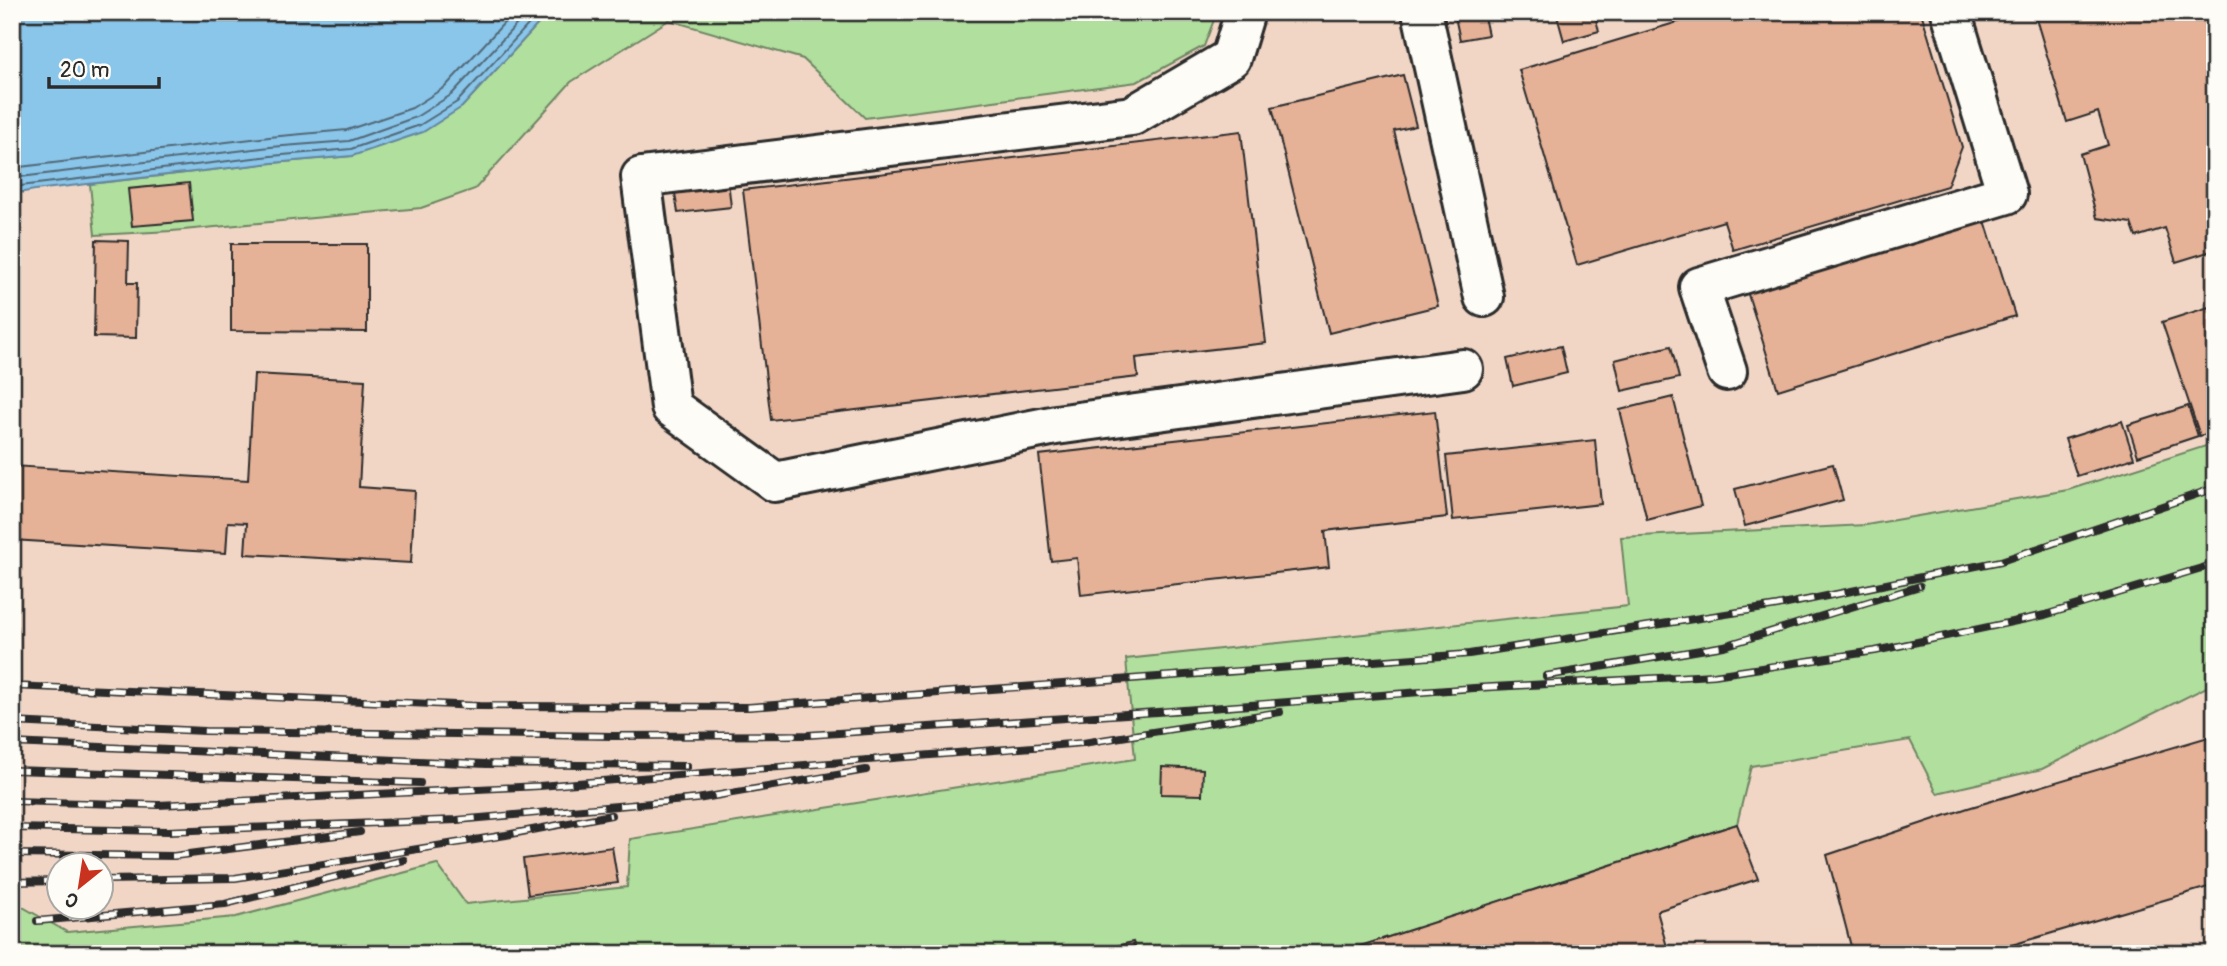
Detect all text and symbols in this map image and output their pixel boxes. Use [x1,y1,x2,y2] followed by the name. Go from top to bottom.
[49,46,159,90] scale bar
[60,57,109,84] text: 20 m
[46,850,116,920] north arrow
[61,886,83,913] text: С

